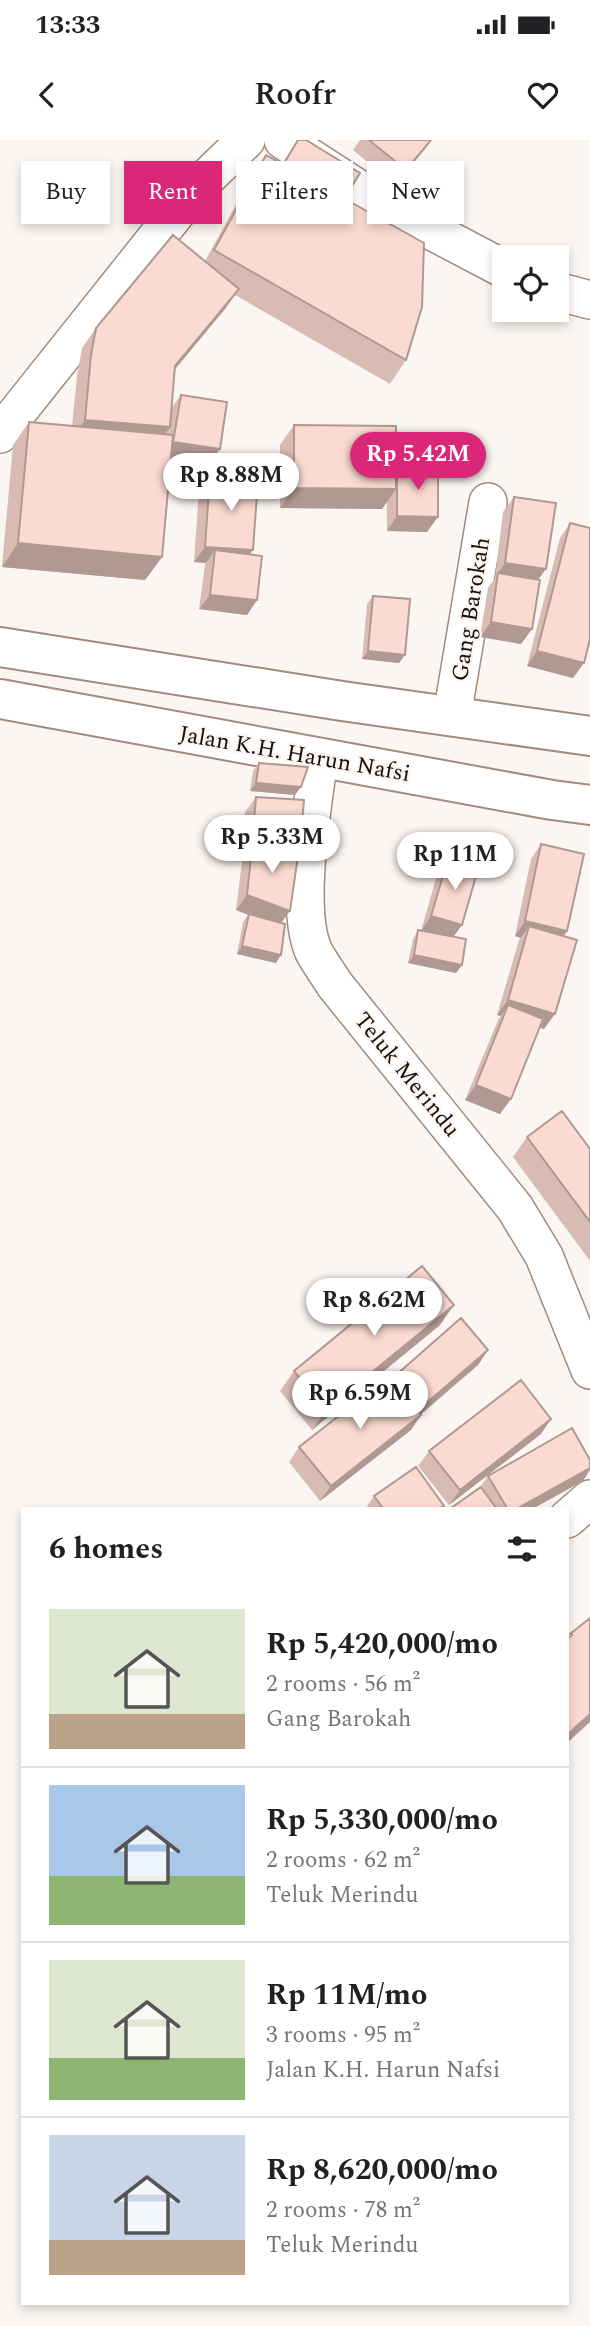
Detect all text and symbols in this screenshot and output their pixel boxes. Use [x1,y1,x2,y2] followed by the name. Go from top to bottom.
[35,5,100,45] text: 13:33
[254,70,336,119] text: Roofr
[28,76,66,114] icon: back
[524,76,562,114] icon: heart
[21,161,110,224] chip: Buy
[124,161,222,224] chip: Rent
[236,161,353,224] chip: Filters
[367,161,464,224] chip: New
[492,245,569,322] map controls
[492,245,569,322] button: locate
[346,432,490,492] pin: Rp 5.42M
[366,437,470,472] text: Rp 5.42M
[159,454,303,513] pin: Rp 8.88M
[179,458,283,493] text: Rp 8.88M
[443,535,500,684] street label: Gang Barokah
[176,717,413,792] street label: Jalan K.H. Harun Nafsi
[200,816,344,875] pin: Rp 5.33M
[220,820,324,855] text: Rp 5.33M
[398,832,512,892] pin: Rp 11M
[413,837,497,872] text: Rp 11M
[345,1005,468,1145] street label: Teluk Merindu
[302,1278,446,1338] pin: Rp 8.62M
[322,1283,426,1318] text: Rp 8.62M
[288,1372,432,1431] pin: Rp 6.59M
[308,1376,412,1411] text: Rp 6.59M
[49,1526,163,1572] text: 6 homes
[503,1530,541,1568] icon: filters
[266,1621,498,1667] text: Rp 5,420,000/mo
[105,1637,189,1721] icon: home
[266,1667,420,1702] text: 2 rooms · 56 m²
[266,1702,411,1737] text: Gang Barokah
[266,1797,498,1843] text: Rp 5,330,000/mo
[105,1813,189,1897] icon: home
[266,1843,420,1878] text: 2 rooms · 62 m²
[266,1878,418,1913] text: Teluk Merindu
[266,1972,427,2018] text: Rp 11M/mo
[105,1988,189,2072] icon: home
[266,2018,420,2053] text: 3 rooms · 95 m²
[266,2053,500,2088] text: Jalan K.H. Harun Nafsi
[266,2147,498,2193] text: Rp 8,620,000/mo
[105,2163,189,2247] icon: home
[266,2193,420,2228] text: 2 rooms · 78 m²
[266,2228,418,2263] text: Teluk Merindu

